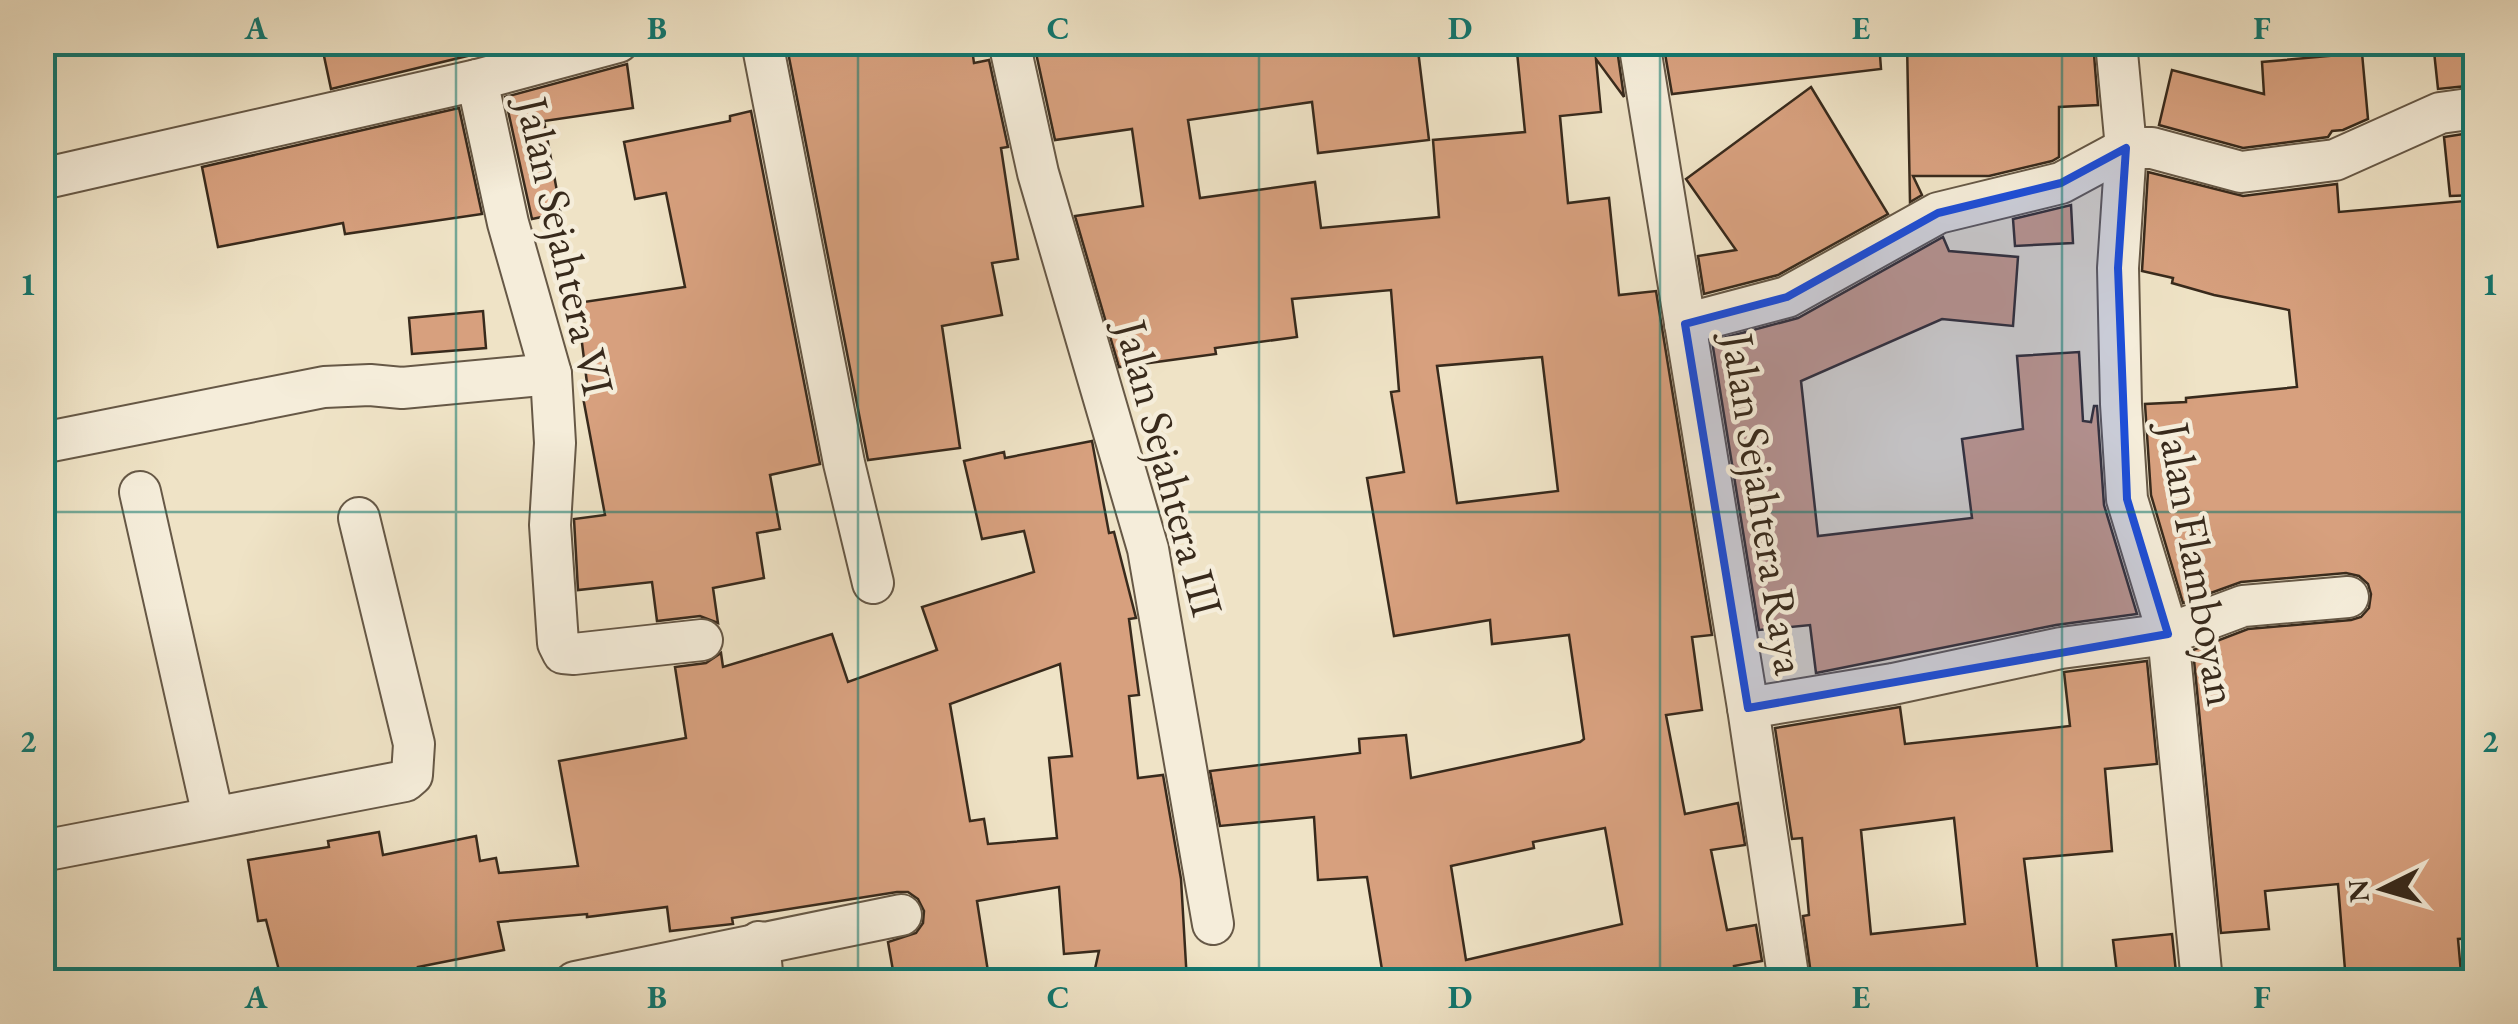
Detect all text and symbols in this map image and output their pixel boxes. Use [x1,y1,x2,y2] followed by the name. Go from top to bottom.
[243,7,268,49] text: A
[647,7,667,49] text: B
[1047,7,1069,49] text: C
[1448,7,1472,49] text: D
[1852,7,1870,49] text: E
[2253,7,2271,49] text: F
[503,88,628,401] street label: Jalan Sejahtera VI
[20,263,36,305] text: 1
[2482,263,2498,305] text: 1
[1102,310,1237,622] street label: Jalan Sejahtera III
[1709,325,1821,679] street label: Jalan Sejahtera Raya
[2145,414,2252,710] street label: Jalan Flamboyan
[20,720,37,762] text: 2
[2482,720,2499,762] text: 2
[2333,839,2433,939] north arrow
[2339,878,2377,904] text: N
[243,976,268,1018] text: A
[647,976,667,1018] text: B
[1047,976,1069,1018] text: C
[1448,976,1472,1018] text: D
[1852,976,1870,1018] text: E
[2253,976,2271,1018] text: F

